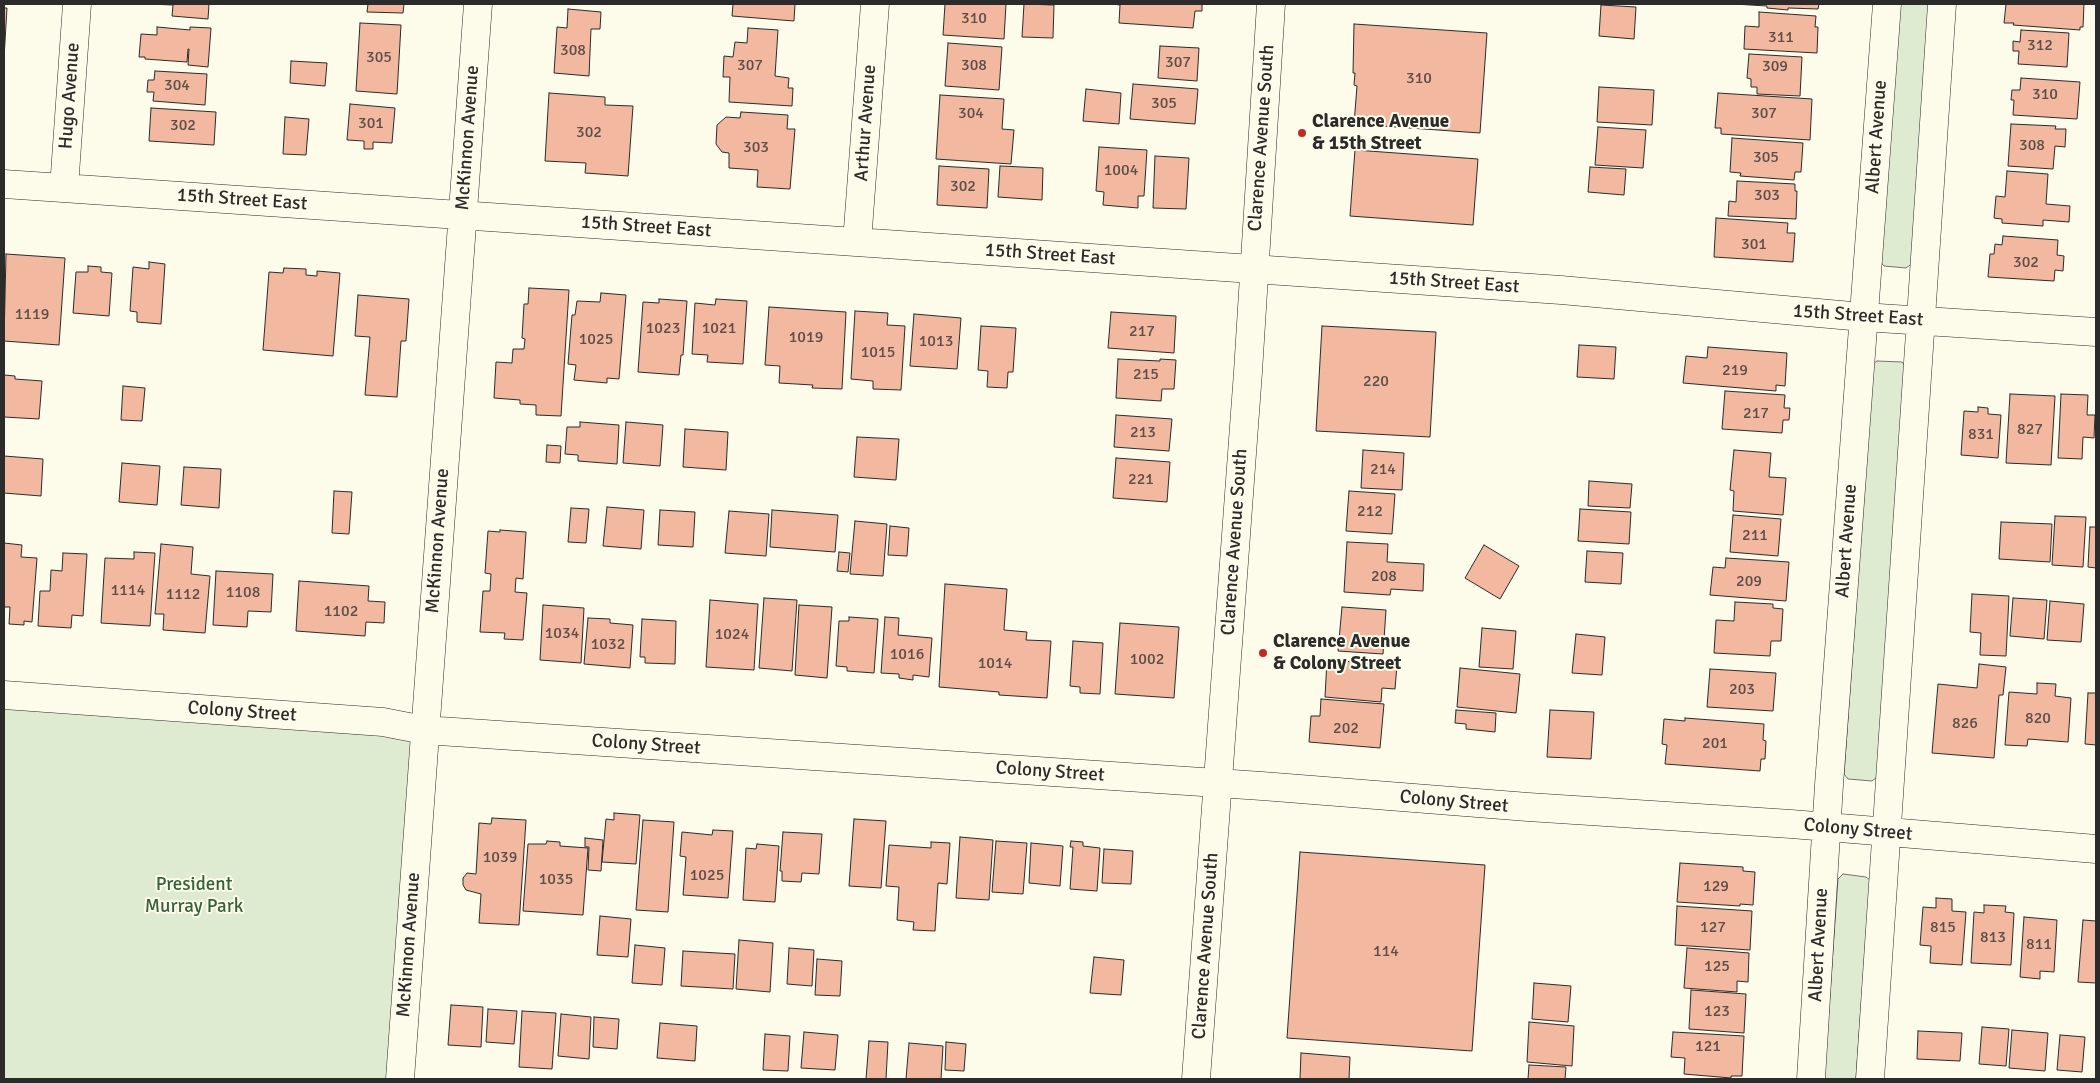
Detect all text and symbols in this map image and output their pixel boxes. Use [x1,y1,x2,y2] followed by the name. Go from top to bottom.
[961,9,987,29] house number: 310
[1768,28,1794,48] house number: 311
[2027,36,2053,56] house number: 312
[560,41,586,61] house number: 308
[55,42,85,150] street label: Hugo Avenue
[1244,44,1280,232] street label: Clarence Avenue South
[366,48,392,68] house number: 305
[1165,53,1191,73] house number: 307
[737,56,763,76] house number: 307
[961,56,987,76] house number: 308
[1762,57,1788,77] house number: 309
[851,64,881,182] street label: Arthur Avenue
[452,65,484,211] street label: McKinnon Avenue
[1406,69,1432,89] house number: 310
[164,76,190,96] house number: 304
[1862,79,1892,195] street label: Albert Avenue
[2032,85,2058,105] house number: 310
[1151,94,1177,114] house number: 305
[958,104,984,124] house number: 304
[1751,104,1777,124] house number: 307
[1312,111,1449,155] place label: Clarence Avenue & 15th Street
[358,114,384,134] house number: 301
[170,116,196,136] house number: 302
[576,123,602,143] house number: 302
[1296,127,1308,139] marker: Clarence Avenue & 15th Street
[2019,136,2045,156] house number: 308
[743,138,769,158] house number: 303
[1753,148,1779,168] house number: 305
[1104,161,1138,181] house number: 1004
[950,177,976,197] house number: 302
[176,184,308,216] street label: 15th Street East
[1754,186,1780,206] house number: 303
[580,211,712,243] street label: 15th Street East
[1741,235,1767,255] house number: 301
[984,239,1116,271] street label: 15th Street East
[2013,253,2039,273] house number: 302
[1388,267,1520,299] street label: 15th Street East
[1792,300,1924,332] street label: 15th Street East
[15,305,49,325] house number: 1119
[646,319,680,339] house number: 1023
[702,319,736,339] house number: 1021
[1129,322,1155,342] house number: 217
[789,328,823,348] house number: 1019
[579,330,613,350] house number: 1025
[919,332,953,352] house number: 1013
[861,343,895,363] house number: 1015
[1722,361,1748,381] house number: 219
[1133,365,1159,385] house number: 215
[1363,372,1389,392] house number: 220
[1743,404,1769,424] house number: 217
[2017,420,2043,440] house number: 827
[1130,423,1156,443] house number: 213
[1968,425,1994,445] house number: 831
[1217,448,1253,636] street label: Clarence Avenue South
[1370,460,1396,480] house number: 214
[422,468,454,614] street label: McKinnon Avenue
[1128,470,1154,490] house number: 221
[1832,483,1862,599] street label: Albert Avenue
[1357,502,1383,522] house number: 212
[1742,526,1768,546] house number: 211
[1371,567,1397,587] house number: 208
[1736,572,1762,592] house number: 209
[111,581,145,601] house number: 1114
[226,583,260,603] house number: 1108
[166,585,200,605] house number: 1112
[324,602,358,622] house number: 1102
[545,624,579,644] house number: 1034
[715,625,749,645] house number: 1024
[1273,631,1410,675] place label: Clarence Avenue & Colony Street
[591,635,625,655] house number: 1032
[890,645,924,665] house number: 1016
[1257,647,1269,659] marker: Clarence Avenue & Colony Street
[1130,650,1164,670] house number: 1002
[978,654,1012,674] house number: 1014
[1729,680,1755,700] house number: 203
[187,697,297,727] street label: Colony Street
[2025,709,2051,729] house number: 820
[1952,714,1978,734] house number: 826
[1333,719,1359,739] house number: 202
[591,730,701,760] street label: Colony Street
[1702,734,1728,754] house number: 201
[995,757,1105,787] street label: Colony Street
[1399,786,1509,818] street label: Colony Street
[1803,814,1913,846] street label: Colony Street
[483,848,517,868] house number: 1039
[1188,852,1224,1040] street label: Clarence Avenue South
[690,866,724,886] house number: 1025
[539,870,573,890] house number: 1035
[393,872,425,1018] street label: McKinnon Avenue
[145,874,243,918] park label: President Murray Park
[1703,877,1729,897] house number: 129
[1805,887,1833,1003] street label: Albert Avenue
[1700,918,1726,938] house number: 127
[1930,918,1956,938] house number: 815
[1980,928,2006,948] house number: 813
[2026,935,2052,955] house number: 811
[1373,942,1399,962] house number: 114
[1704,957,1730,977] house number: 125
[1704,1002,1730,1022] house number: 123
[1695,1037,1721,1057] house number: 121

